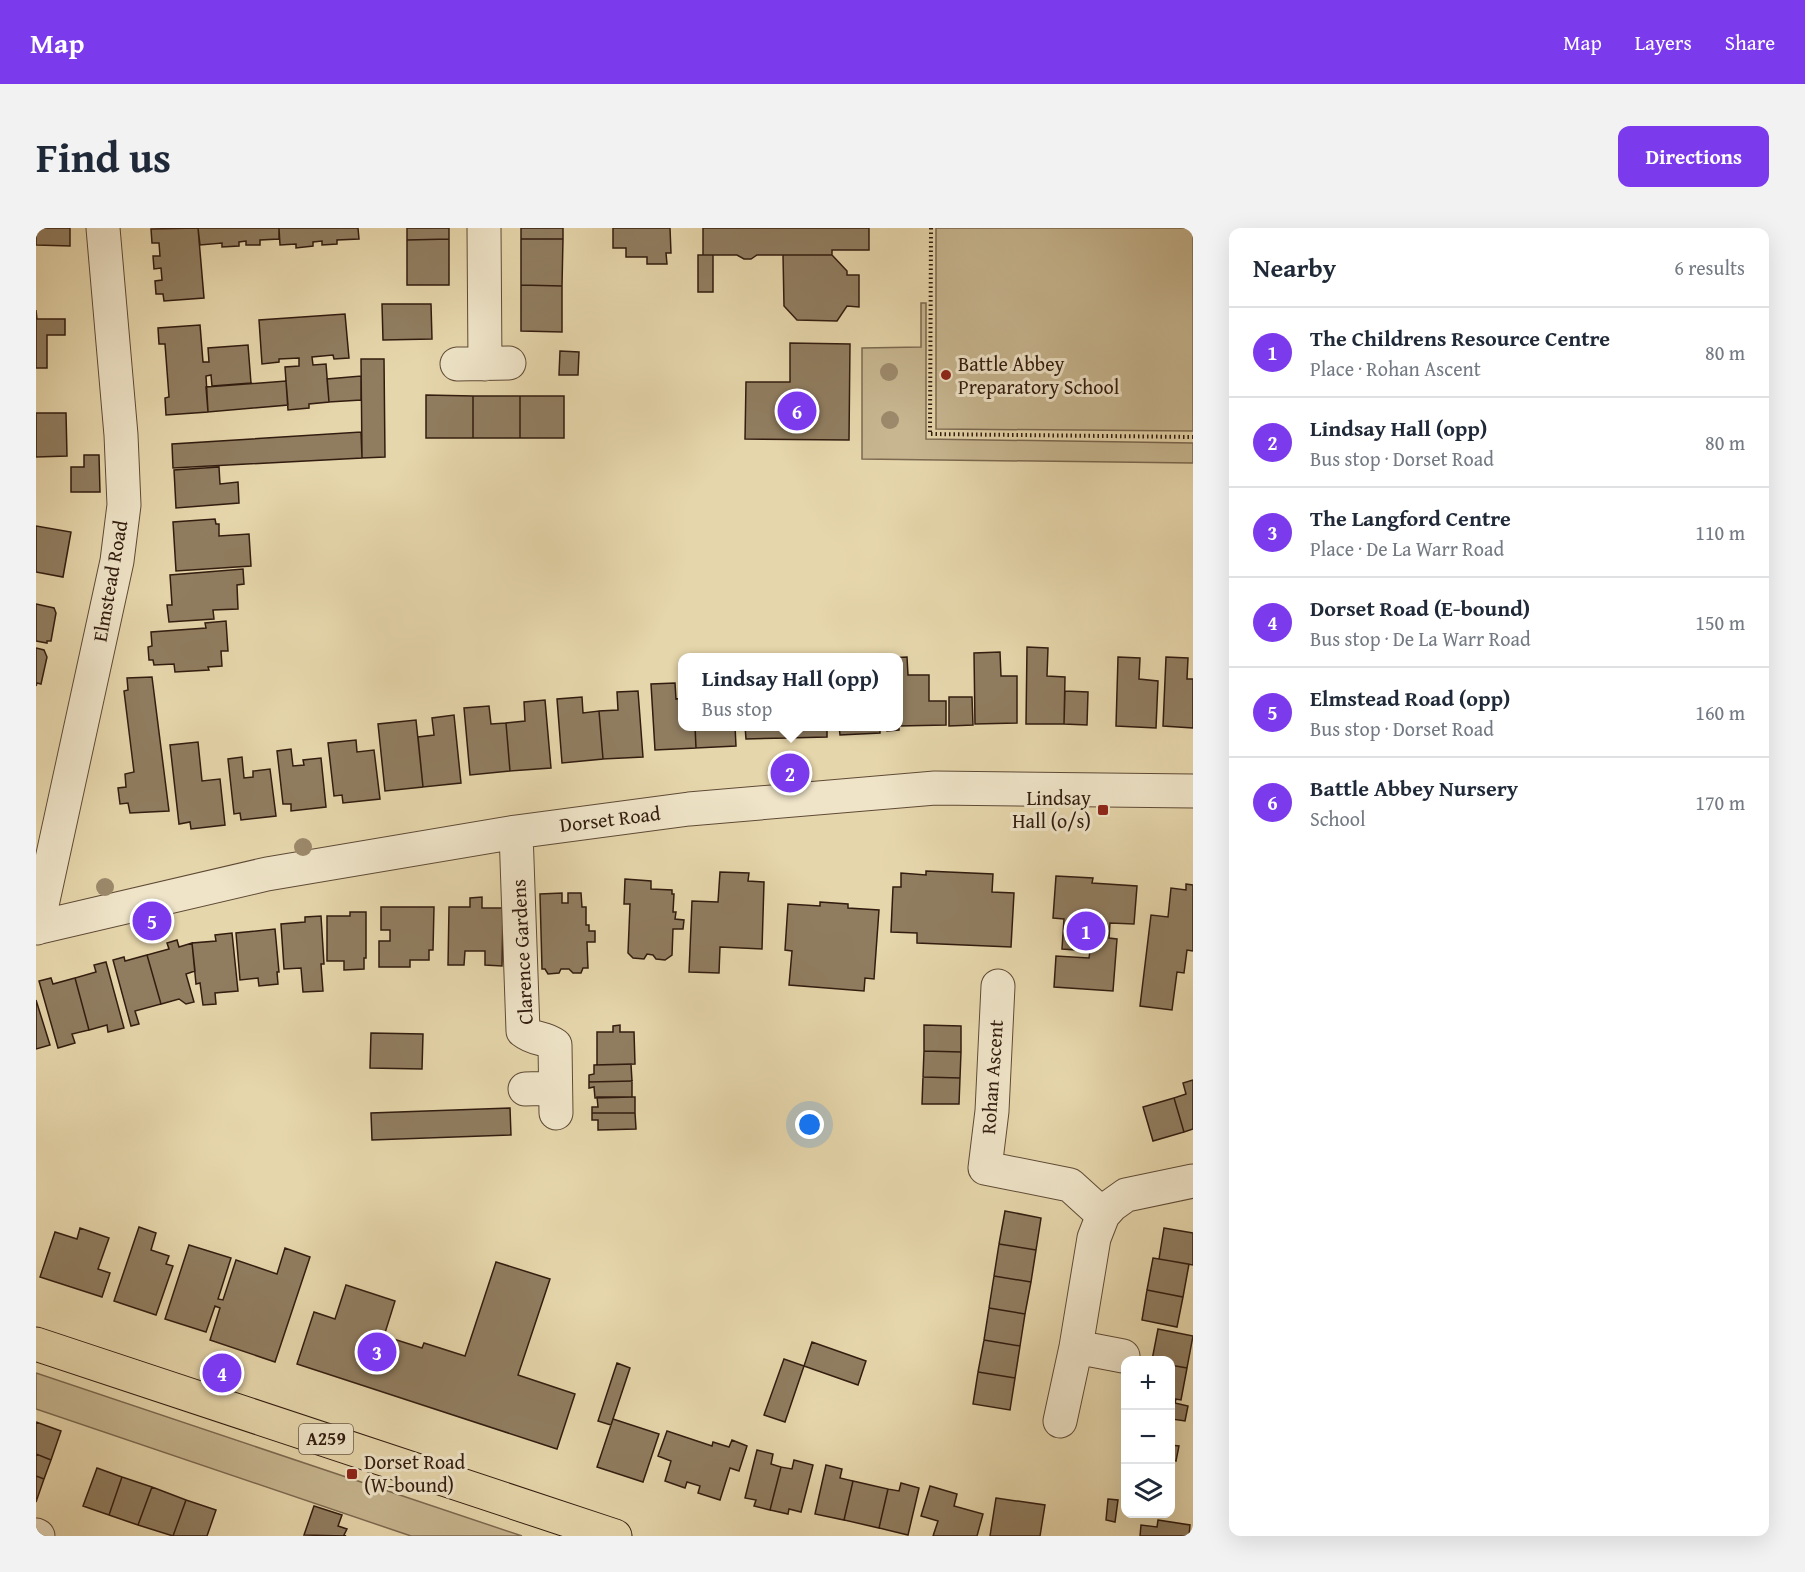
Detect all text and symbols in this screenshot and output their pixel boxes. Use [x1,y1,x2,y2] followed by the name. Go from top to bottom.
[30,22,84,63] text: Map
[1563,27,1602,58] text: Map
[1635,27,1692,58] text: Layers
[1725,27,1775,58] text: Share
[36,126,171,187] text: Find us
[1618,126,1769,187] button: Directions
[1253,248,1336,287] text: Nearby
[1674,253,1745,282] text: 6 results
[1310,322,1610,354] text: The Childrens Resource Centre
[1267,338,1278,367] text: 1
[1705,338,1745,367] text: 80 m
[958,349,1120,401] place label: Battle Abbey Preparatory School
[1310,354,1481,383] text: Place · Rohan Ascent
[939,368,953,382] marker: Battle Abbey Preparatory School
[778,388,816,434] pin: 6
[1310,412,1487,444] text: Lindsay Hall (opp)
[1267,428,1278,457] text: 2
[1705,428,1745,457] text: 80 m
[1310,444,1494,473] text: Bus stop · Dorset Road
[1310,502,1511,534] text: The Langford Centre
[85,518,135,644] street label: Elmstead Road
[1267,518,1278,547] text: 3
[1695,518,1745,547] text: 110 m
[1310,534,1504,563] text: Place · De La Warr Road
[1310,592,1530,624] text: Dorset Road (E-bound)
[1267,608,1278,637] text: 4
[1695,608,1745,637] text: 150 m
[1310,624,1531,653] text: Bus stop · De La Warr Road
[678,653,903,731] popup
[702,662,879,694] text: Lindsay Hall (opp)
[1310,682,1510,714] text: Elmstead Road (opp)
[702,694,772,723] text: Bus stop
[1267,698,1278,727] text: 5
[1695,698,1745,727] text: 160 m
[1310,714,1494,743] text: Bus stop · Dorset Road
[770,750,810,796] pin: 2
[1310,772,1518,804] text: Battle Abbey Nursery
[1012,783,1091,835] place label: Lindsay Hall (o/s)
[1267,788,1278,817] text: 6
[1695,788,1745,817] text: 170 m
[558,798,662,839] street label: Dorset Road
[1096,803,1110,817] marker: Lindsay Hall (o/s)
[1310,804,1366,833] text: School
[503,878,540,1026] street label: Clarence Gardens
[132,898,172,944] pin: 5
[1066,908,1106,954] pin: 1
[973,1019,1010,1135] street label: Rohan Ascent
[795,1110,824,1139] your location
[358,1330,396,1374] pin: 3
[202,1350,242,1396] pin: 4
[1121,1356,1175,1518] map controls
[1121,1356,1175,1410] button: +
[1121,1410,1175,1464] button: −
[299,1424,353,1454] road number: A259
[364,1447,466,1499] place label: Dorset Road (W-bound)
[1121,1464,1175,1518] button: layers
[345,1467,359,1481] marker: Dorset Road (W-bound)

